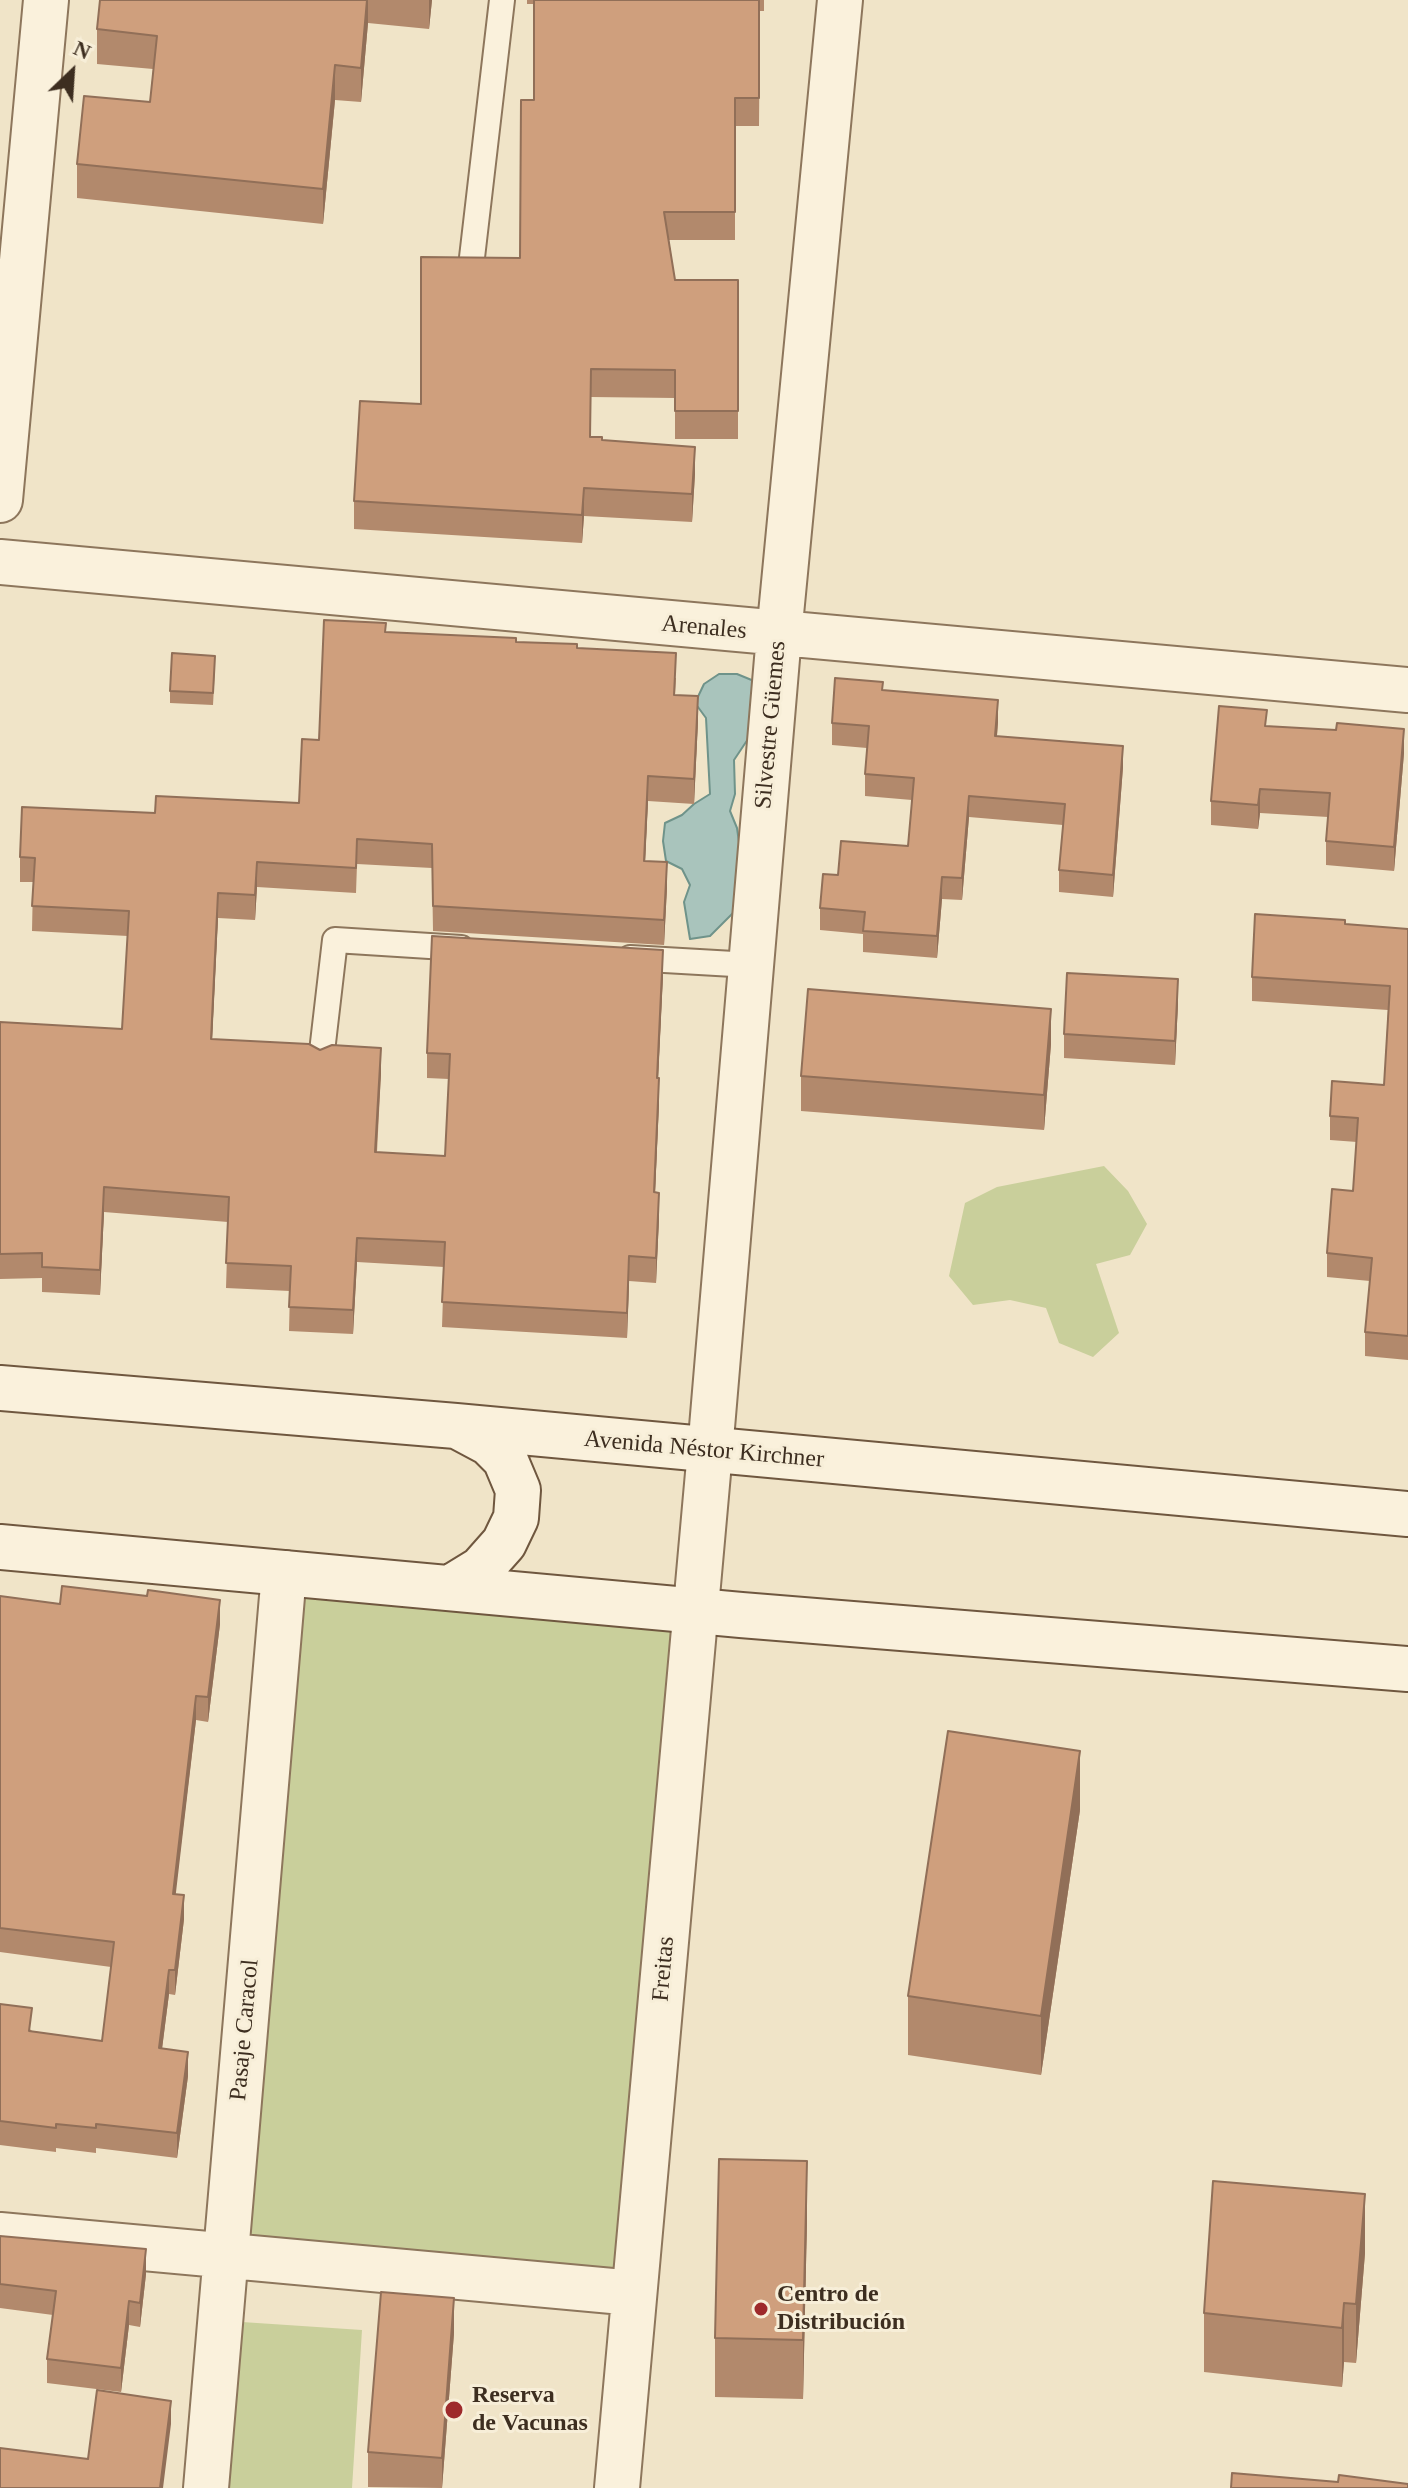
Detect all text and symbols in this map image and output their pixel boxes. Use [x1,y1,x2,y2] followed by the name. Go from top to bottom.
[32,32,112,112] north arrow
[70,35,95,64] text: N
[660,610,748,646] street label: Arenales
[749,640,793,810] street label: Silvestre Güemes
[583,1425,825,1475] street label: Avenida Néstor Kirchner
[647,1935,681,2003] street label: Freitas
[224,1958,266,2102] street label: Pasaje Caracol
[777,2281,905,2337] place label: Centro de Distribución
[752,2300,770,2318] marker: Centro de Distribución
[472,2382,588,2438] place label: Reserva de Vacunas
[443,2399,465,2421] marker: Reserva de Vacunas

